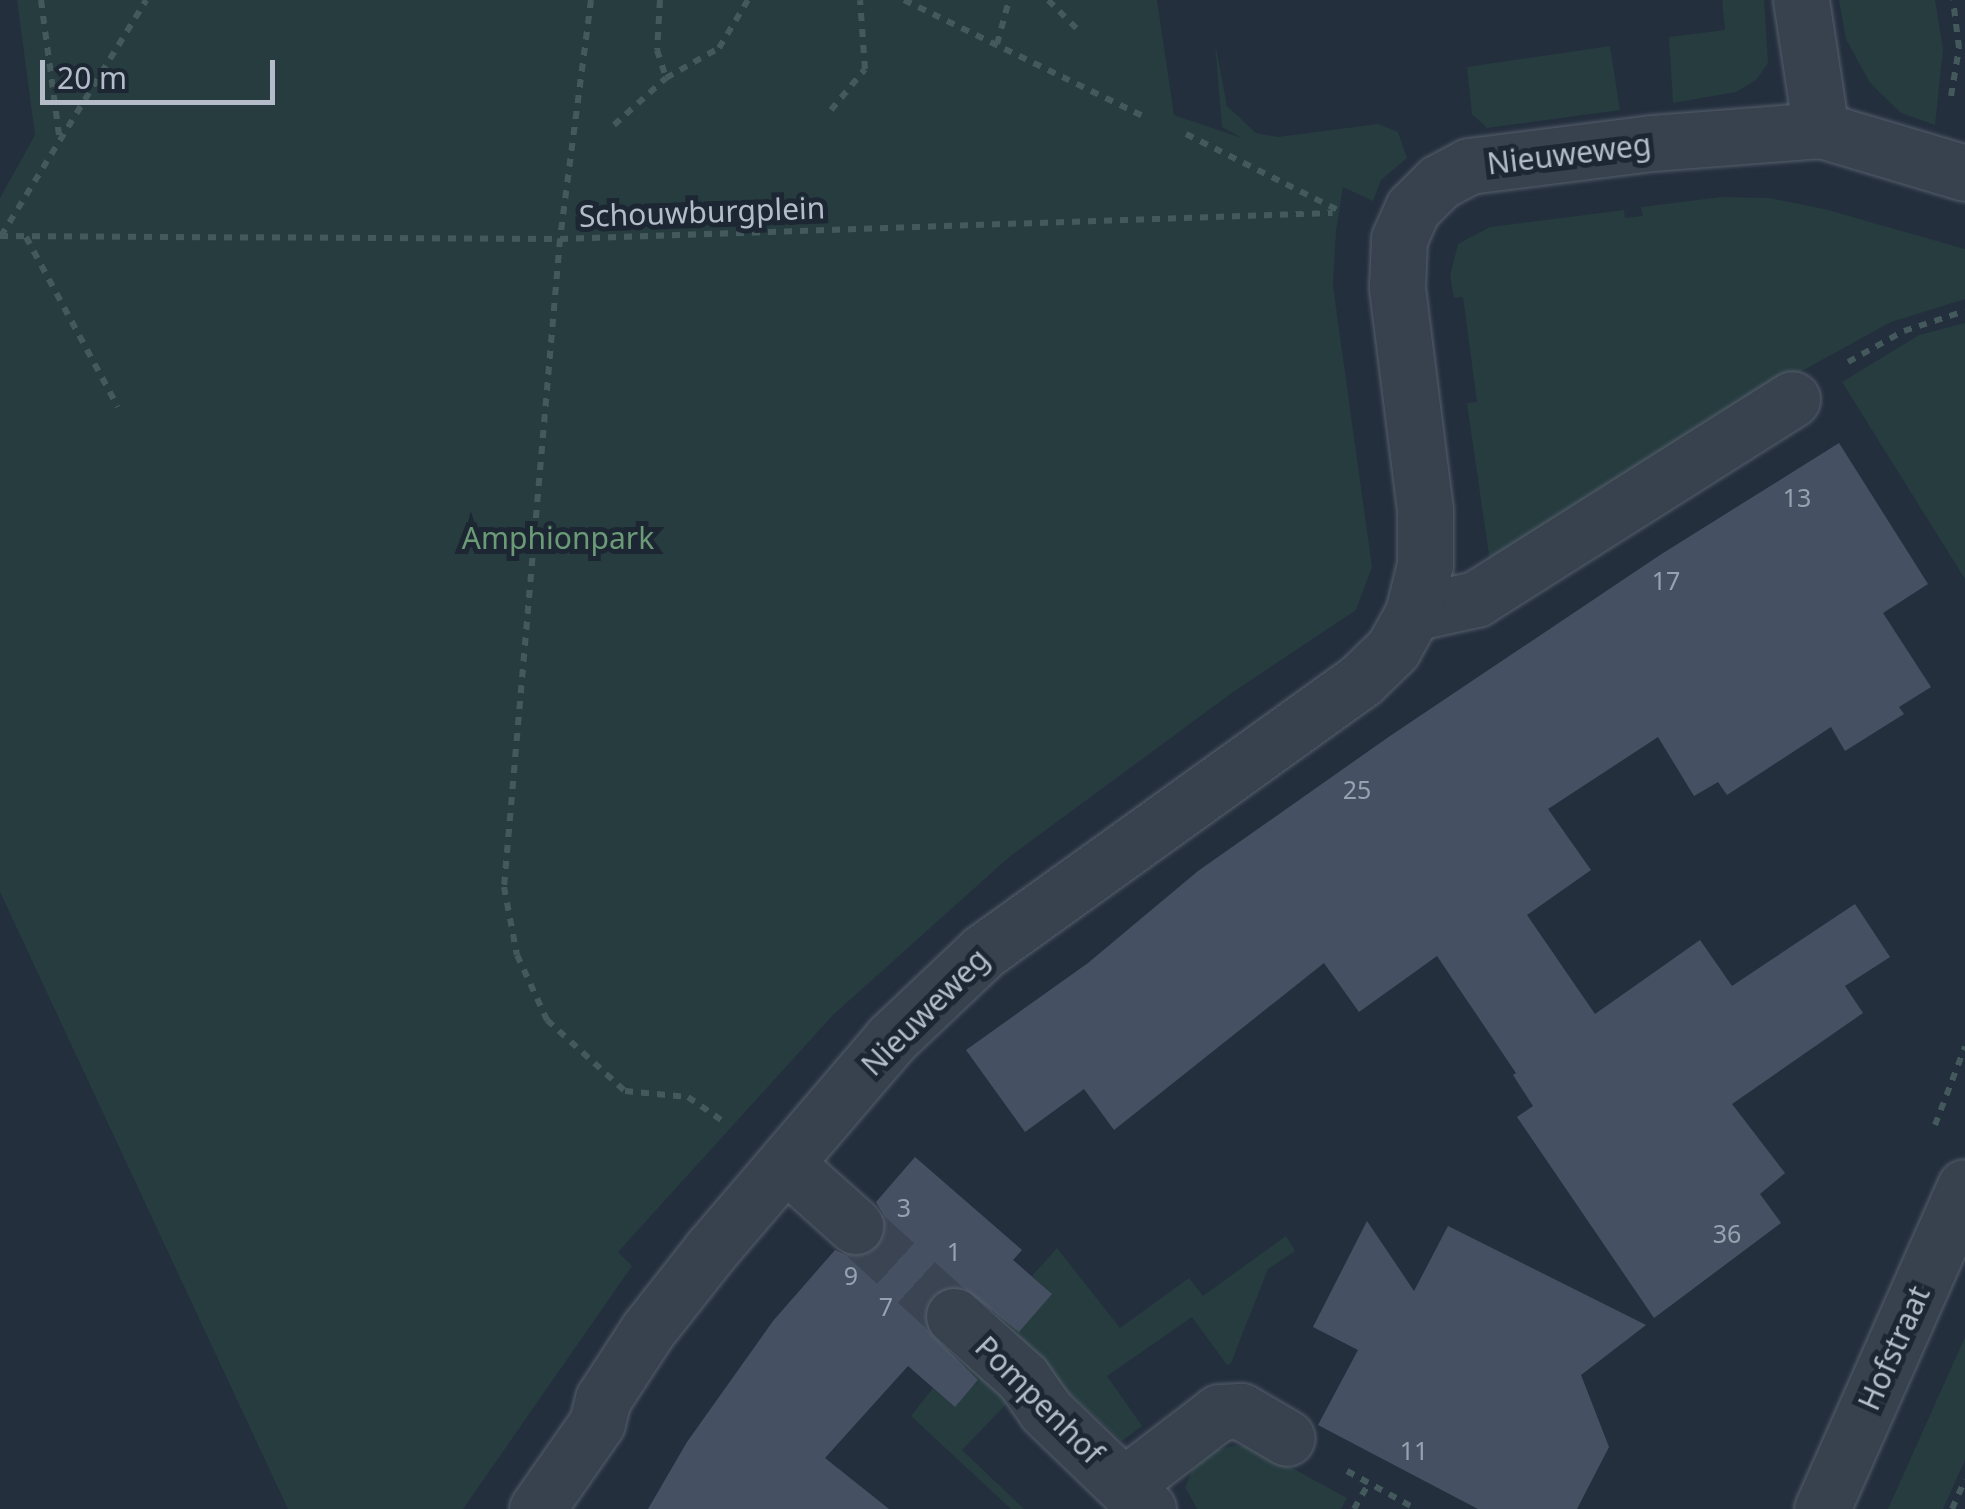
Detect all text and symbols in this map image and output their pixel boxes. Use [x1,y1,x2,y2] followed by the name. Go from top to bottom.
[45,40,280,102] scale bar
[57,57,127,98] text: 20 m
[1485,126,1653,182] street label: Nieuweweg
[578,190,826,234] street label: Schouwburgplein
[1783,482,1811,512] house number: 13
[462,520,654,556] park label: Amphionpark
[1652,565,1680,595] house number: 17
[1343,774,1371,804] house number: 25
[854,941,996,1083] street label: Nieuweweg
[897,1192,911,1222] house number: 3
[1713,1218,1741,1248] house number: 36
[947,1236,961,1266] house number: 1
[844,1260,858,1290] house number: 9
[1851,1280,1937,1416] street label: Hofstraat
[879,1291,893,1321] house number: 7
[968,1329,1110,1471] street label: Pompenhof
[1400,1435,1428,1465] house number: 11

